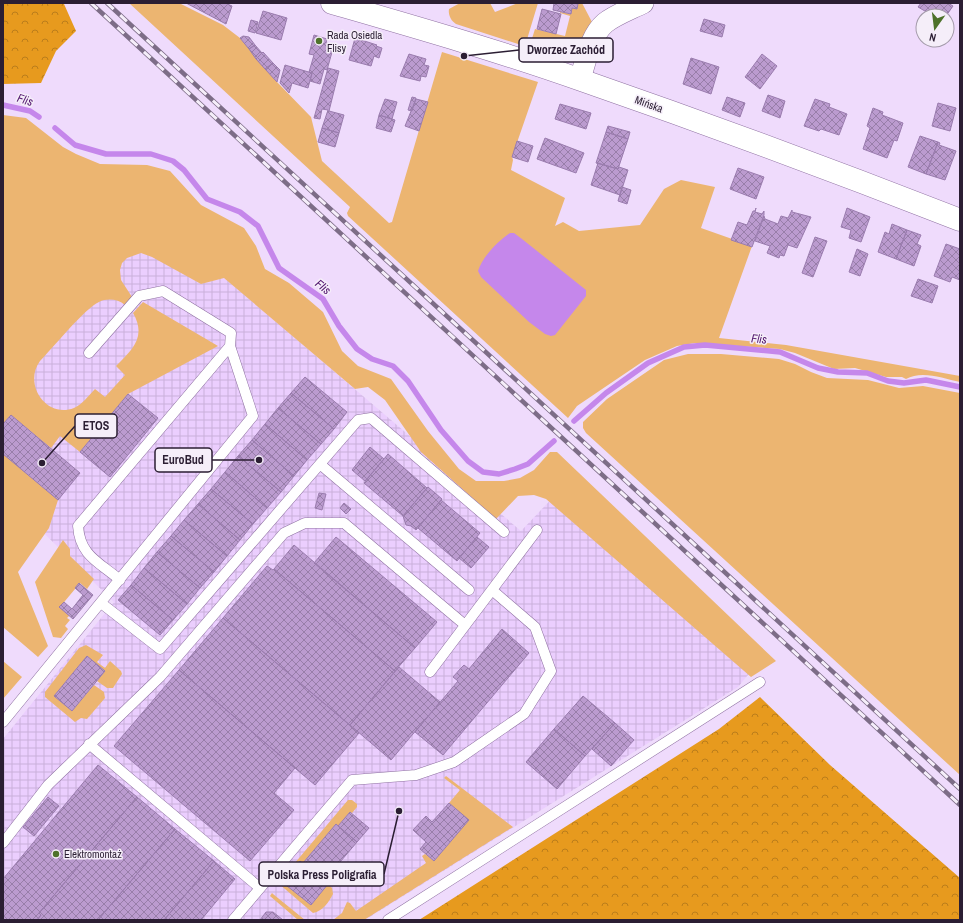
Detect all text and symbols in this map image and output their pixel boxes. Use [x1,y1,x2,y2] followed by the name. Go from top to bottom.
[915,8,955,48] north arrow
[327,28,382,55] place label: Rada Osiedla Flisy
[928,30,937,45] text: N
[314,36,324,46] marker: Rada Osiedla Flisy
[519,38,613,62] callout: Dworzec Zachód
[527,42,605,58] text: Dworzec Zachód
[15,90,35,110] water label: Flis
[633,92,665,116] street label: Mińska
[312,276,334,298] water label: Flis
[750,330,768,348] water label: Flis
[75,414,117,438] callout: ETOS
[83,418,110,434] text: ETOS
[155,448,212,472] callout: EuroBud
[162,452,204,468] text: EuroBud
[64,847,122,861] place label: Elektromontaż
[51,849,61,859] marker: Elektromontaż
[259,862,384,886] callout: Polska Press Poligrafia
[268,867,377,883] text: Polska Press Poligrafia

